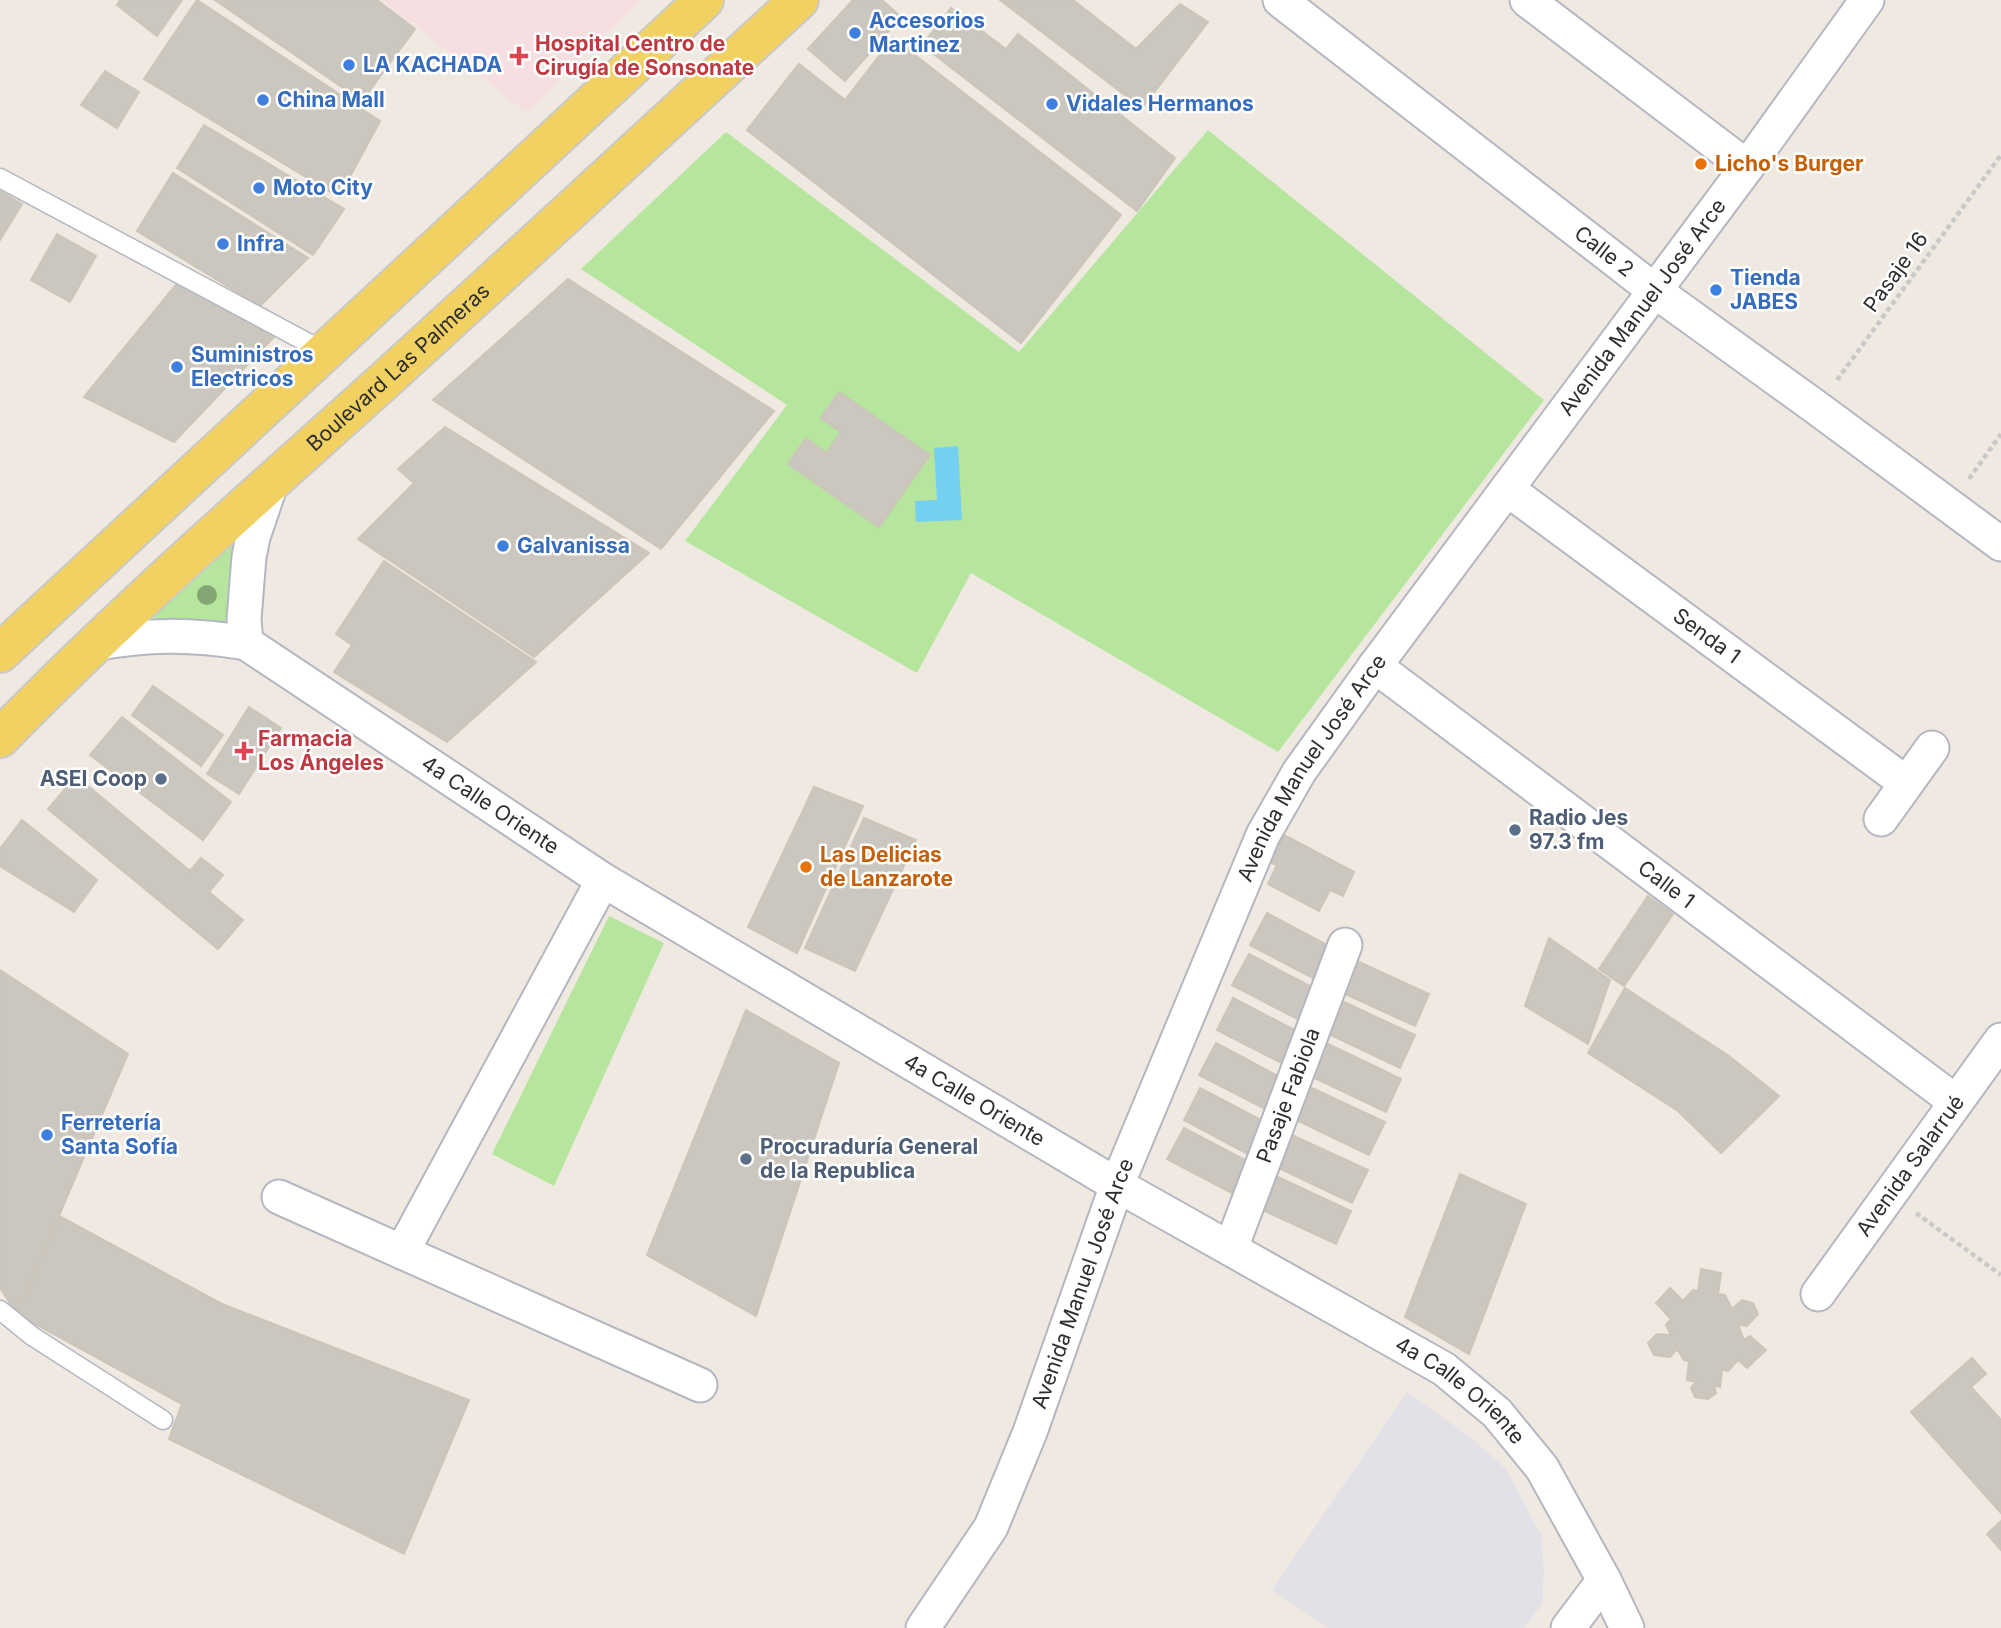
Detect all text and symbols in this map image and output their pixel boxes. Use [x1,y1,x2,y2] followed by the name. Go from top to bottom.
[869,8,985,57] place label: Accesorios Martinez
[847,25,863,41] marker: Accesorios Martinez
[535,31,754,80] place label: Hospital Centro de Cirugía de Sonsonate
[509,46,529,66] marker: Hospital Centro de Cirugía de Sonsonate
[363,52,503,77] place label: LA KACHADA
[341,57,357,73] marker: LA KACHADA
[277,87,385,112] place label: China Mall
[1066,91,1254,116] place label: Vidales Hermanos
[255,92,271,108] marker: China Mall
[1044,96,1060,112] marker: Vidales Hermanos
[1715,151,1864,176] place label: Licho's Burger
[1693,156,1709,172] marker: Licho's Burger
[273,175,373,200] place label: Moto City
[251,180,267,196] marker: Moto City
[1553,194,1731,420] street label: Avenida Manuel José Arce
[1570,220,1639,282] street label: Calle 2
[1858,227,1933,317] street label: Pasaje 16
[237,231,285,256] place label: Infra
[215,236,231,252] marker: Infra
[1730,265,1801,314] place label: Tienda JABES
[301,278,494,456] street label: Boulevard Las Palmeras
[1708,282,1724,298] marker: Tienda JABES
[191,342,314,391] place label: Suministros Electricos
[169,359,185,375] marker: Suministros Electricos
[517,533,630,558] place label: Galvanissa
[495,538,511,554] marker: Galvanissa
[1668,603,1745,669] street label: Senda 1
[1232,649,1391,885] street label: Avenida Manuel José Arce
[258,726,384,775] place label: Farmacia Los Ángeles
[236,743,252,759] marker: Farmacia Los Ángeles
[417,750,564,859] street label: 4a Calle Oriente
[40,766,147,791] place label: ASEI Coop
[153,771,169,787] marker: ASEI Coop
[1529,805,1628,854] place label: Radio Jes 97.3 fm
[1507,822,1523,838] marker: Radio Jes 97.3 fm
[820,842,953,891] place label: Las Delicias de Lanzarote
[1633,855,1700,913] street label: Calle 1
[798,859,814,875] marker: Las Delicias de Lanzarote
[1251,1024,1325,1166] street label: Pasaje Fabiola
[899,1048,1050,1151] street label: 4a Calle Oriente
[1851,1090,1969,1241] street label: Avenida Salarrué
[61,1110,178,1159] place label: Ferretería Santa Sofía
[39,1127,55,1143] marker: Ferretería Santa Sofía
[760,1134,978,1183] place label: Procuraduría General de la Republica
[738,1151,754,1167] marker: Procuraduría General de la Republica
[1026,1155,1139,1412] street label: Avenida Manuel José Arce
[1391,1331,1530,1449] street label: 4a Calle Oriente

